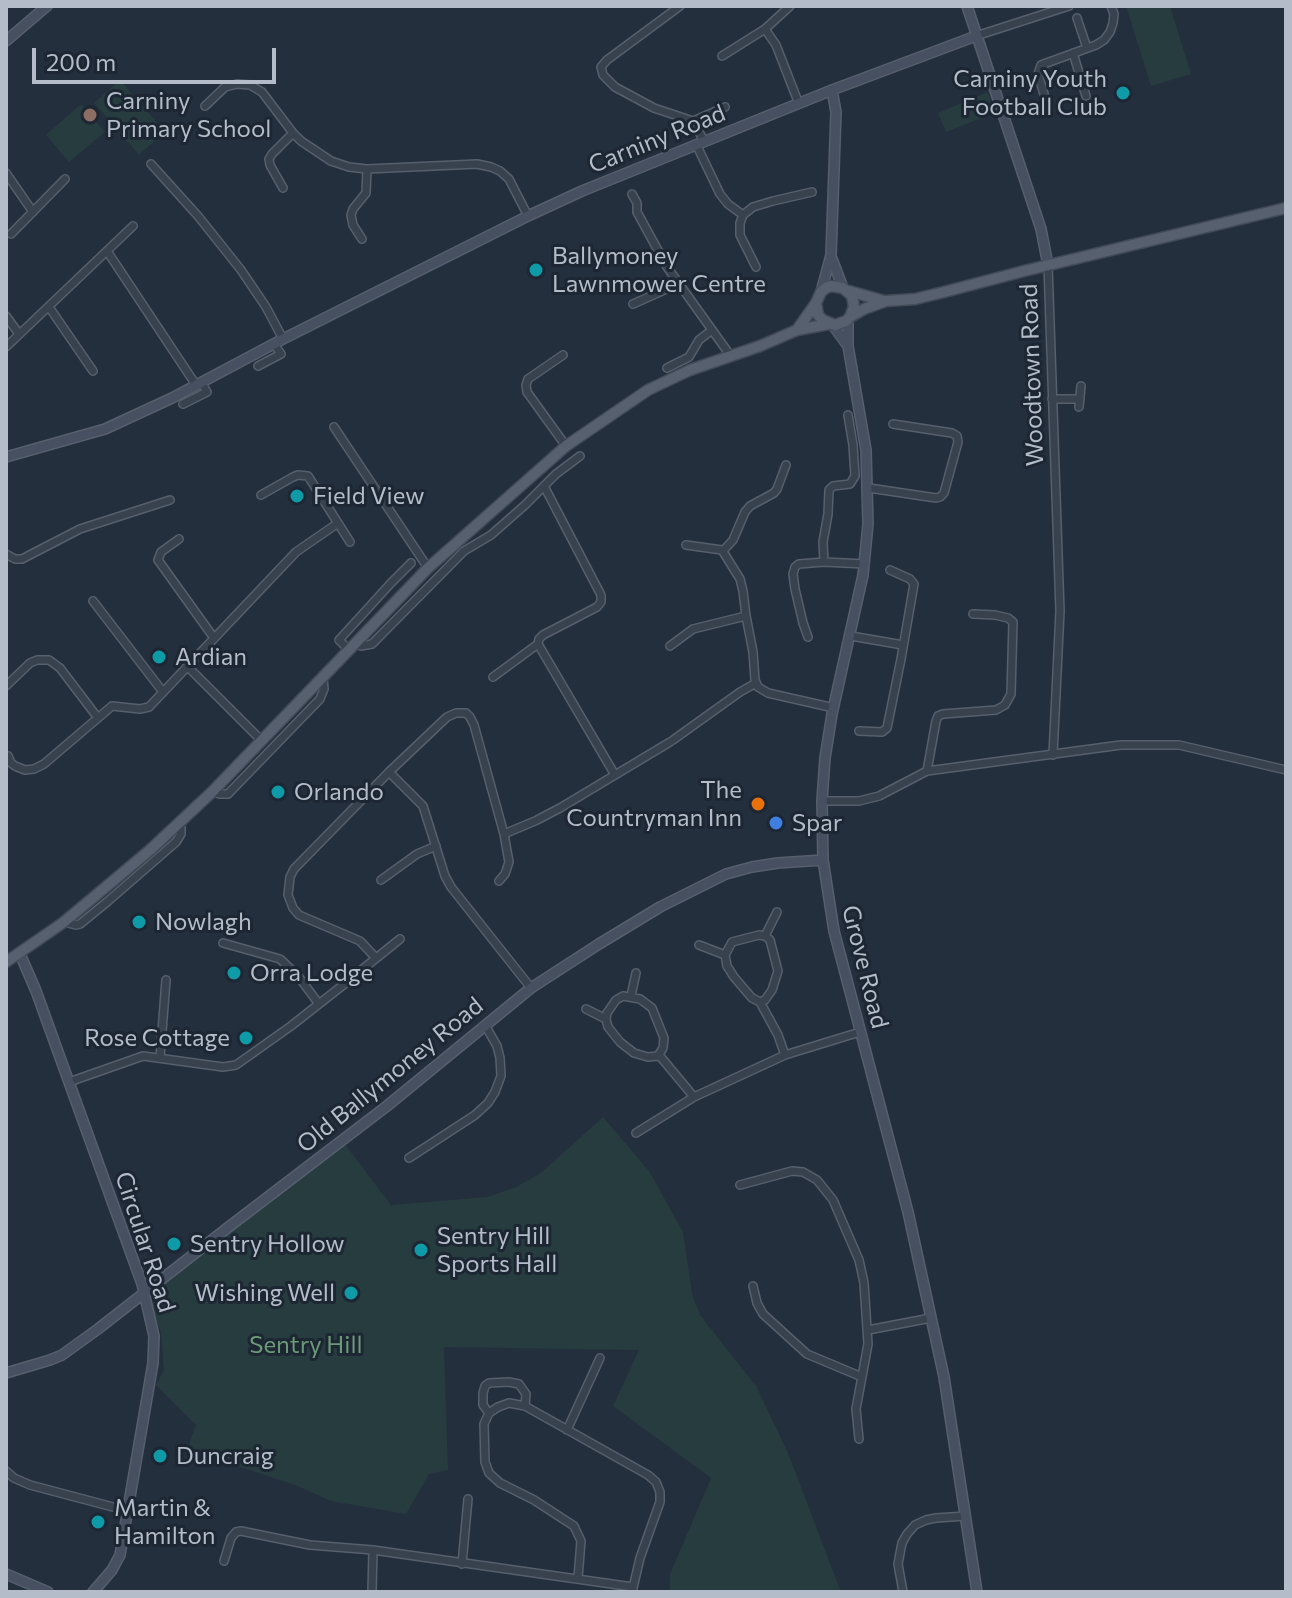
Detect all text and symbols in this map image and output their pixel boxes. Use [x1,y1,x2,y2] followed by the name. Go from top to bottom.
[36,32,280,82] scale bar
[46,47,116,76] text: 200 m
[953,65,1107,121] place label: Carniny Youth Football Club
[1114,84,1132,102] marker: Carniny Youth Football Club
[106,87,271,143] place label: Carniny Primary School
[584,98,730,180] street label: Carniny Road
[81,106,99,124] marker: Carniny Primary School
[552,242,766,298] place label: Ballymoney Lawnmower Centre
[527,261,545,279] marker: Ballymoney Lawnmower Centre
[1014,283,1050,467] street label: Woodtown Road
[313,482,424,510] place label: Field View
[288,487,306,505] marker: Field View
[175,643,247,671] place label: Ardian
[150,648,168,666] marker: Ardian
[566,776,742,832] place label: The Countryman Inn
[294,778,384,806] place label: Orlando
[269,783,287,801] marker: Orlando
[749,795,767,813] marker: The Countryman Inn
[792,809,842,837] place label: Spar
[767,814,785,832] marker: Spar
[836,902,894,1032] street label: Grove Road
[155,908,252,936] place label: Nowlagh
[130,913,148,931] marker: Nowlagh
[250,959,373,987] place label: Orra Lodge
[225,964,243,982] marker: Orra Lodge
[291,991,489,1159] street label: Old Ballymoney Road
[84,1024,230,1052] place label: Rose Cottage
[237,1029,255,1047] marker: Rose Cottage
[109,1168,181,1316] street label: Circular Road
[437,1222,557,1278] place label: Sentry Hill Sports Hall
[190,1230,345,1258] place label: Sentry Hollow
[165,1235,183,1253] marker: Sentry Hollow
[412,1241,430,1259] marker: Sentry Hill Sports Hall
[195,1279,335,1307] place label: Wishing Well
[342,1284,360,1302] marker: Wishing Well
[249,1331,363,1359] park label: Sentry Hill
[176,1442,274,1470] place label: Duncraig
[151,1447,169,1465] marker: Duncraig
[114,1494,216,1550] place label: Martin & Hamilton
[89,1513,107,1531] marker: Martin & Hamilton

